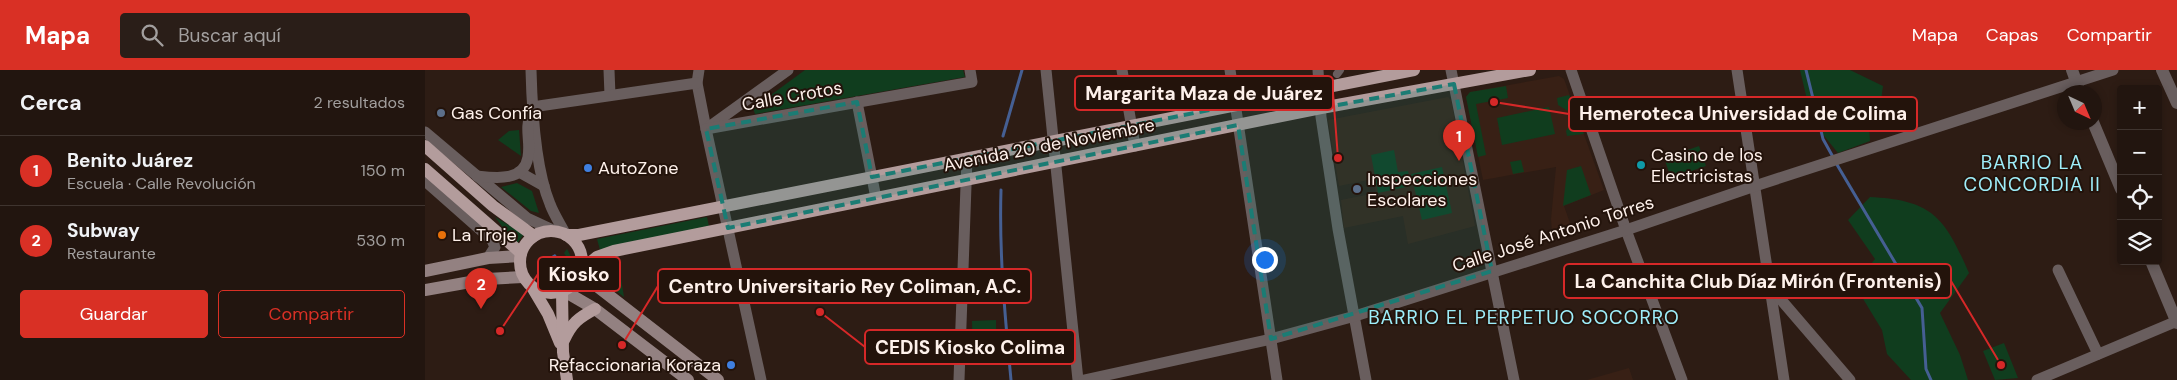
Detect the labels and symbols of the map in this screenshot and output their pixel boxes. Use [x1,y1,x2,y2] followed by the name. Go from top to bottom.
[740,75,844,117] street label: Calle Crotos
[1075,76,1333,110] callout: Margarita Maza de Juárez
[1085,81,1323,106] text: Margarita Maza de Juárez
[2057,85,2102,130] north arrow
[1569,97,1917,131] callout: Hemeroteca Universidad de Colima
[451,101,542,125] place label: Gas Confía
[1579,101,1907,126] text: Hemeroteca Universidad de Colima
[435,107,447,119] marker: Gas Confía
[941,113,1157,177] street label: Avenida 20 de Noviembre
[1443,120,1475,161] pin: 1
[1651,143,1763,188] place label: Casino de los Electricistas
[1963,150,2101,197] district label: BARRIO LA CONCORDIA II
[598,156,679,180] place label: AutoZone
[1635,159,1647,171] marker: Casino de los Electricistas
[582,162,594,174] marker: AutoZone
[1367,167,1477,212] place label: Inspecciones Escolares
[1351,183,1363,195] marker: Inspecciones Escolares
[1449,190,1657,278] street label: Calle José Antonio Torres
[452,223,517,247] place label: La Troje
[436,229,448,241] marker: La Troje
[1252,247,1278,273] your location
[538,257,620,291] callout: Kiosko
[548,262,610,287] text: Kiosko
[1564,264,1951,298] callout: La Canchita Club Díaz Mirón (Frontenis)
[465,268,497,309] pin: 2
[658,269,1031,303] callout: Centro Universitario Rey Coliman, A.C.
[1574,269,1942,294] text: La Canchita Club Díaz Mirón (Frontenis)
[669,274,1021,299] text: Centro Universitario Rey Coliman, A.C.
[1368,305,1680,330] district label: BARRIO EL PERPETUO SOCORRO
[865,330,1075,364] callout: CEDIS Kiosko Colima
[875,335,1065,360] text: CEDIS Kiosko Colima
[549,353,721,377] place label: Refaccionaria Koraza
[725,359,737,371] marker: Refaccionaria Koraza

